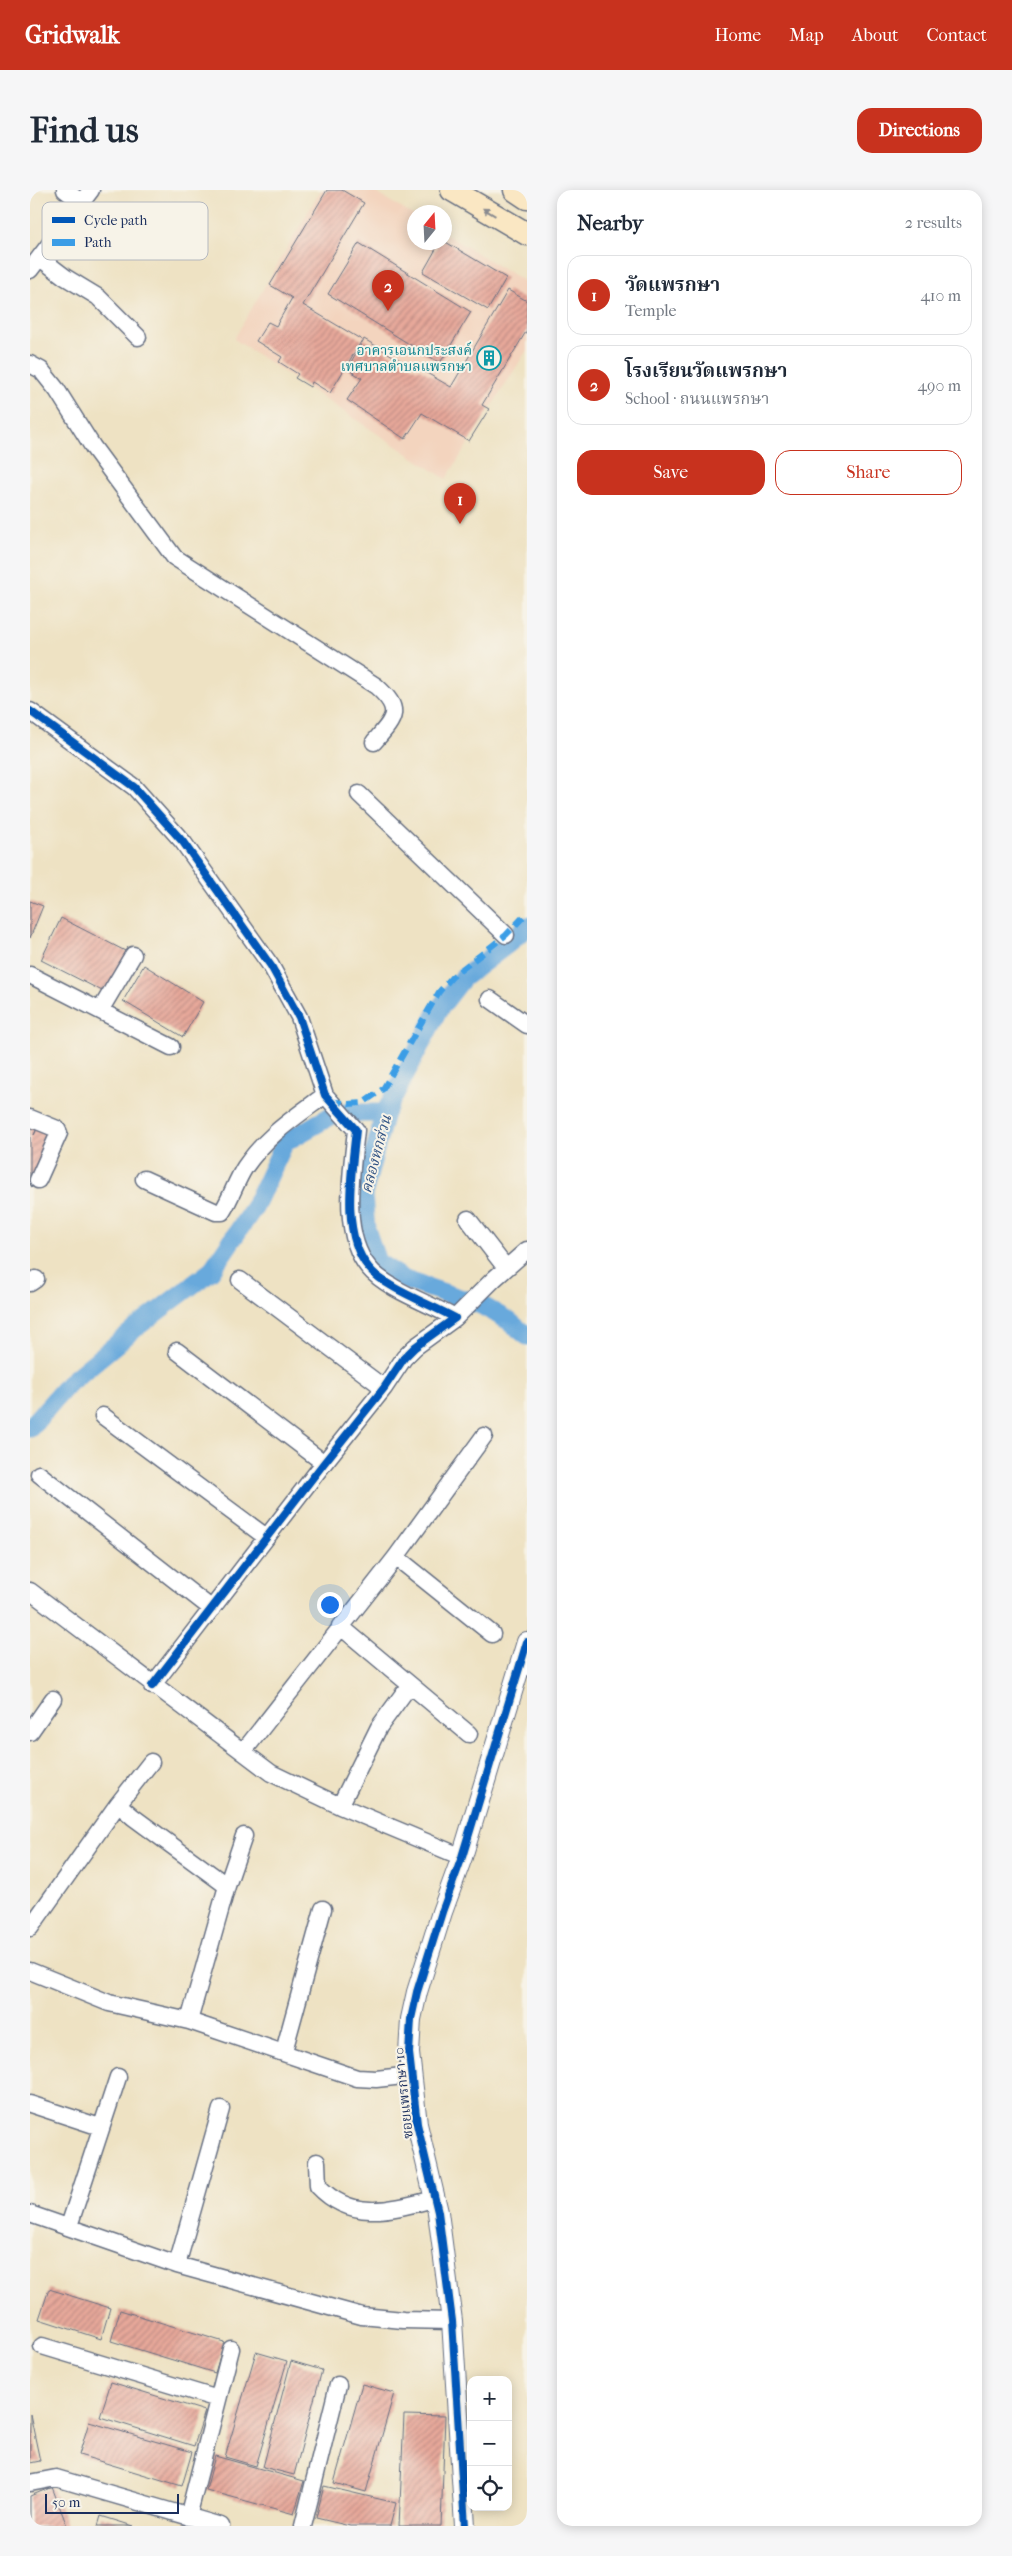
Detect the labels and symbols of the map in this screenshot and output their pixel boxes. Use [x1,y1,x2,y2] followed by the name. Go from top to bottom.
[42,202,208,260] legend
[407,205,452,250] north arrow
[483,208,496,217] one-way arrow
[84,212,148,229] text: Cycle path
[84,234,112,251] text: Path
[372,270,404,311] pin: 2
[341,341,472,375] place label: อาคารเอนกประสงค์ เทศบาลตำบลแพรกษา
[476,345,502,371] building icon: อาคารเอนกประสงค์ เทศบาลตำบลแพรกษา
[444,483,476,524] pin: 1
[357,1113,395,1195] water label: คลองหกส่วน
[317,1592,343,1618] your location
[390,2046,417,2140] street label: ซอยแพรกษา 10
[45,2491,179,2514] scale bar

